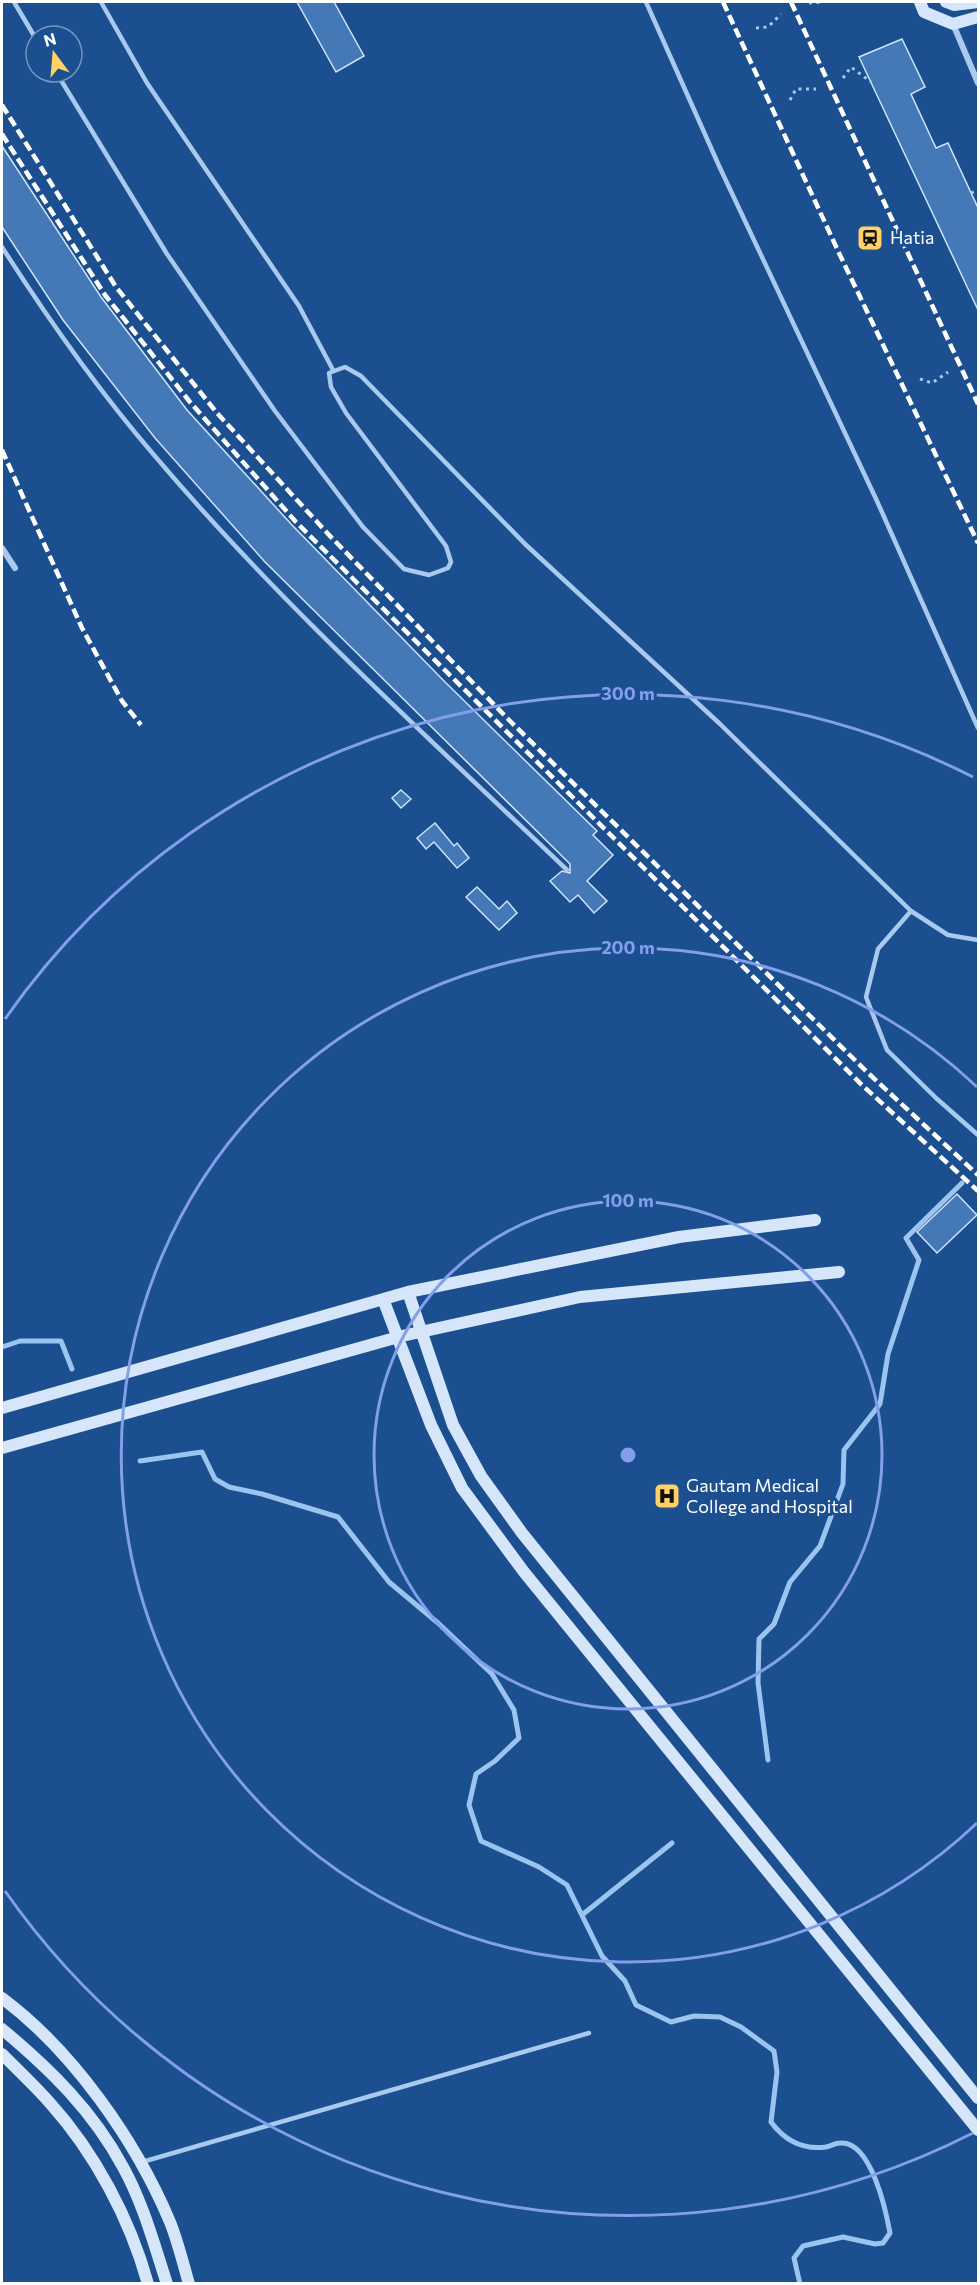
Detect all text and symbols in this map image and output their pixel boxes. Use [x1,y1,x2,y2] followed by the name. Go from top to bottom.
[24,24,84,84] north arrow
[41,28,58,50] text: N
[855,223,885,253] station icon: Hatia
[890,226,934,248] place label: Hatia
[601,682,655,704] text: 300 m
[601,936,655,958] text: 200 m
[602,1189,654,1211] text: 100 m
[618,1445,638,1465] centre of rings
[686,1474,853,1517] place label: Gautam Medical College and Hospital
[652,1481,682,1511] hospital icon: Gautam Medical College and Hospital

